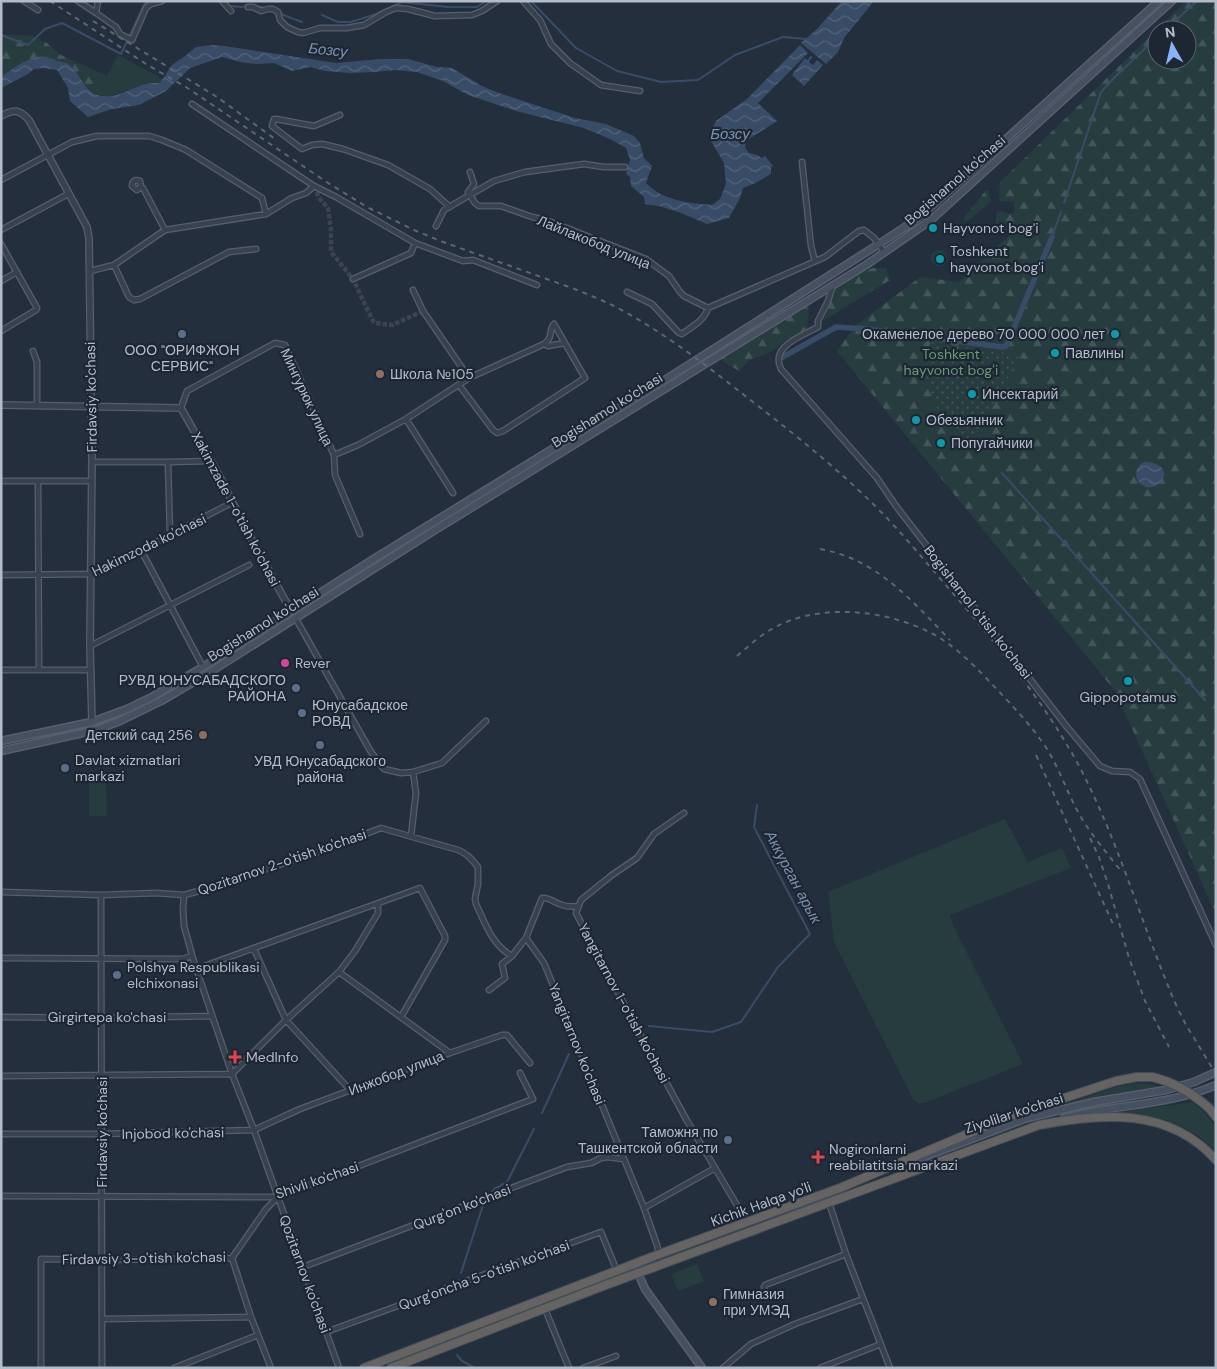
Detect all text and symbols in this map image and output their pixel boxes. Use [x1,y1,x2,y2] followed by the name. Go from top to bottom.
[1147,20,1197,70] north arrow
[1164,23,1177,42] text: N
[307,38,350,62] water label: Бозсу
[710,124,751,144] water label: Бозсу
[901,131,1009,229] street label: Bogishamol ko'chasi
[535,211,654,273] street label: Лайлакобод улица
[943,219,1039,237] place label: Hayvonot bog'i
[927,222,939,234] marker: Hayvonot bog'i
[950,242,1044,276] place label: Toshkent hayvonot bog'i
[934,253,946,265] marker: Toshkent hayvonot bog'i
[862,325,1106,343] place label: Окаменелое дерево 70 000 000 лет
[176,328,188,340] marker: ООО "ОРИФЖОН СЕРВИС"
[1109,328,1121,340] marker: Окаменелое дерево 70 000 000 лет
[81,341,101,453] street label: Firdavsiy ko'chasi
[124,341,240,375] place label: ООО "ОРИФЖОН СЕРВИС"
[1065,344,1124,362] place label: Павлины
[276,345,338,449] street label: Мингурюк улица
[904,345,998,379] park label: Toshkent hayvonot bogʻi
[1049,347,1061,359] marker: Павлины
[390,365,474,383] place label: Школа №105
[374,368,386,380] marker: Школа №105
[548,368,666,452] street label: Bogishamol ko'chasi
[982,385,1058,403] place label: Инсектарий
[966,388,978,400] marker: Инсектарий
[926,411,1004,429] place label: Обезьянник
[910,414,922,426] marker: Обезьянник
[188,429,284,589] street label: Xakimzade 1-o'tish ko'chasi
[951,434,1033,452] place label: Попугайчики
[935,437,947,449] marker: Попугайчики
[89,510,209,580] street label: Hakimzoda ko'chasi
[920,541,1036,683] street label: Bogishamol o'tish ko'chasi
[204,582,322,666] street label: Bogishamol ko'chasi
[295,654,331,672] place label: Rever
[279,657,291,669] marker: Rever
[119,671,287,705] place label: РУВД ЮНУСАБАДСКОГО РАЙОНА
[1122,675,1134,687] marker: Gippopotamus
[290,682,302,694] marker: РУВД ЮНУСАБАДСКОГО РАЙОНА
[1079,688,1177,706] place label: Gippopotamus
[312,696,408,730] place label: Юнусабадское РОВД
[296,707,308,719] marker: Юнусабадское РОВД
[85,726,193,744] place label: Детский сад 256
[197,729,209,741] marker: Детский сад 256
[314,739,326,751] marker: УВД Юнусабадского района
[75,751,181,785] place label: Davlat xizmatlari markazi
[254,752,386,786] place label: УВД Юнусабадского района
[59,762,71,774] marker: Davlat xizmatlari markazi
[195,825,369,899] street label: Qozitarnov 2-o'tish ko'chasi
[760,826,826,928] water label: Аккурган арык
[574,920,674,1086] street label: Yangitarnov 1-o'tish ko'chasi
[127,958,260,992] place label: Polshya Respublikasi elchixonasi
[111,969,123,981] marker: Polshya Respublikasi elchixonasi
[544,981,610,1107] street label: Yangitarnov ko'chasi
[48,1008,166,1026] street label: Girgirtepa ko'chasi
[346,1046,446,1099] street label: Инжобод улица
[246,1048,299,1066] place label: MedInfo
[228,1050,242,1064] marker: MedInfo
[93,1077,111,1187] street label: Firdavsiy ko'chasi
[963,1089,1065,1137] street label: Ziyolilar ko'chasi
[122,1123,224,1143] street label: Injobod ko'chasi
[578,1123,718,1157] place label: Таможня по Ташкентской области
[722,1134,734,1146] marker: Таможня по Ташкентской области
[829,1140,958,1174] place label: Nogironlarni reabilatitsia markazi
[811,1150,825,1164] marker: Nogironlarni reabilatitsia markazi
[273,1157,361,1203] street label: Shivli ko'chasi
[708,1177,814,1231] street label: Kichik Halqa yo'li
[411,1180,513,1234] street label: Qurg'on ko'chasi
[275,1213,335,1335] street label: Qozitarnov ko'chasi
[396,1236,572,1314] street label: Qurg'oncha 5-o'tish ko'chasi
[62,1248,226,1268] street label: Firdavsiy 3-o'tish ko'chasi
[723,1285,790,1319] place label: Гимназия при УМЭД
[707,1296,719,1308] marker: Гимназия при УМЭД

